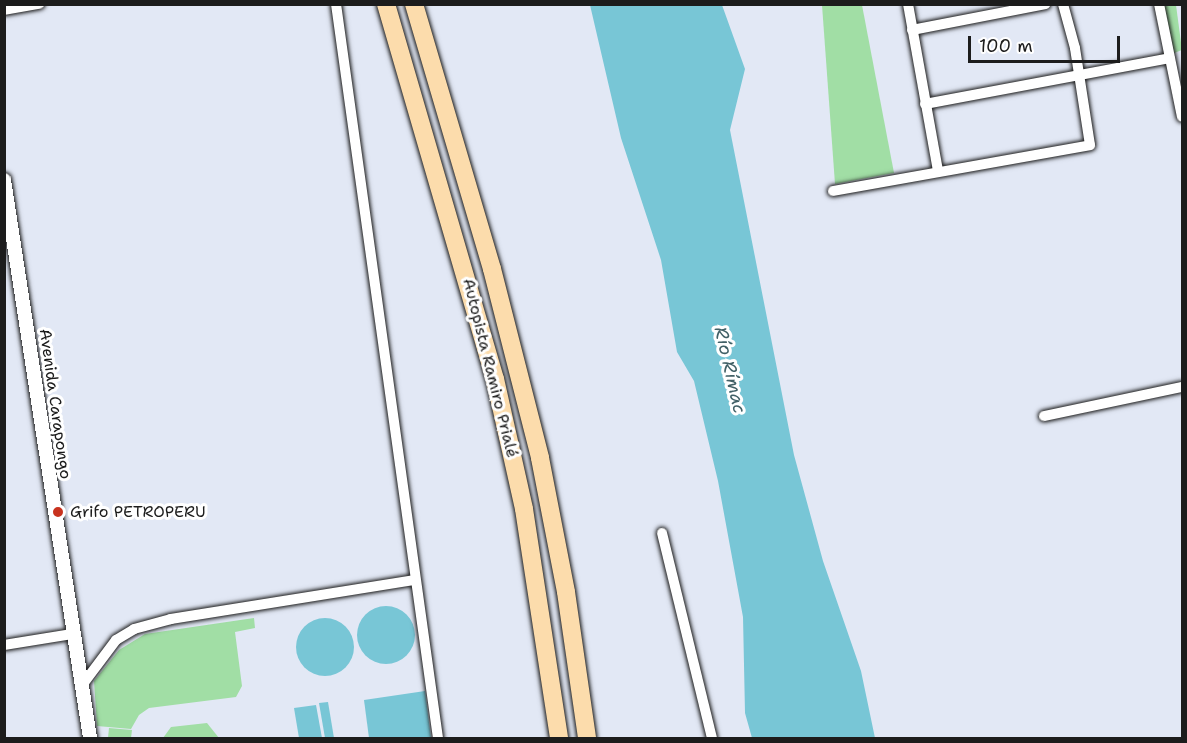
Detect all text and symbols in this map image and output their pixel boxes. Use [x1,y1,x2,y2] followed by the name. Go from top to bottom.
[971,24,1122,62] scale bar
[979,34,1033,58] text: 100 m
[458,276,522,460] street label: Autopista Ramiro Prialé
[710,325,750,415] water label: Río Rímac
[35,328,75,480] street label: Avenida Carapongo
[70,502,206,522] place label: Grifo PETROPERU
[51,505,65,519] marker: Grifo PETROPERU

